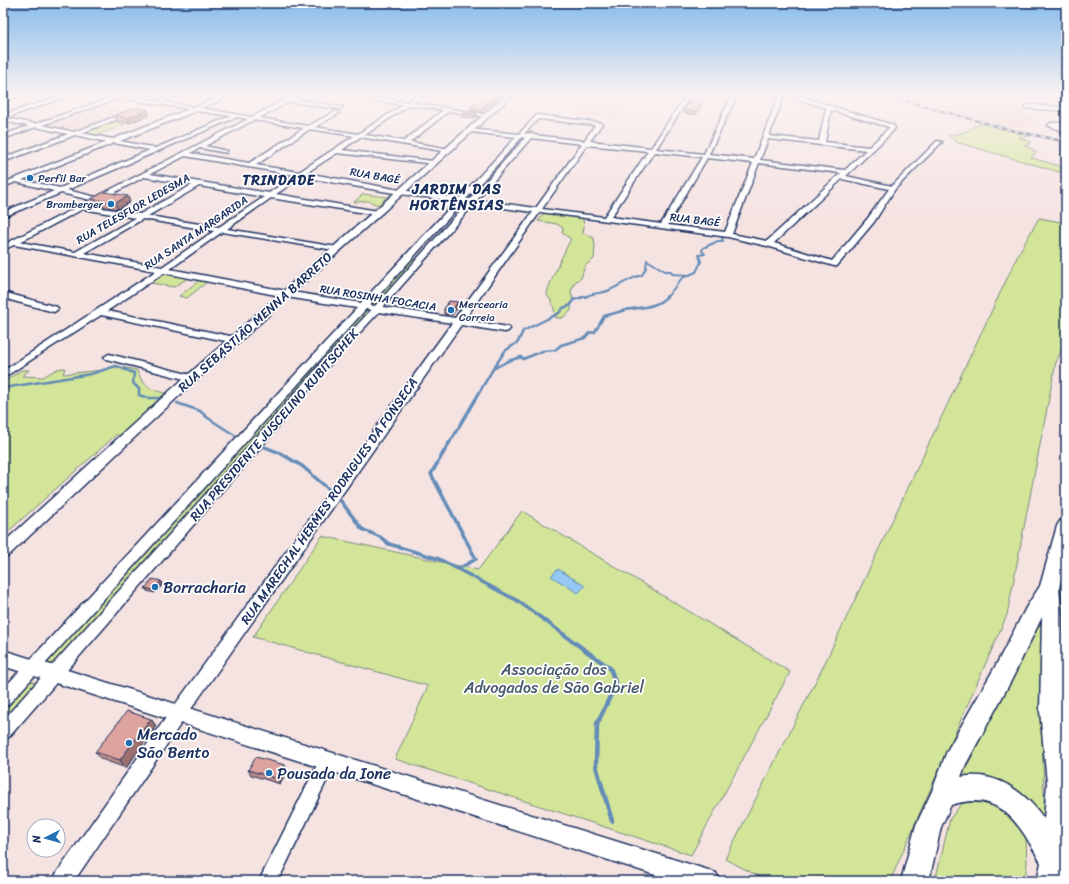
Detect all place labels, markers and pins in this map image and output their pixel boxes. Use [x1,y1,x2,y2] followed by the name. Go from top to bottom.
[38,169,87,188] place label: Perfil Bar
[25,173,35,183] marker: Perfil Bar
[46,195,103,214] place label: Bromberger
[106,199,116,209] marker: Bromberger
[459,295,508,327] place label: Mercearia Correia
[446,305,456,315] marker: Mercearia Correia
[163,573,247,602] place label: Borracharia
[150,582,160,592] marker: Borracharia
[137,720,209,767] place label: Mercado São Bento
[124,738,134,748] marker: Mercado São Bento
[277,759,391,788] place label: Pousada da Ione
[264,768,274,778] marker: Pousada da Ione

